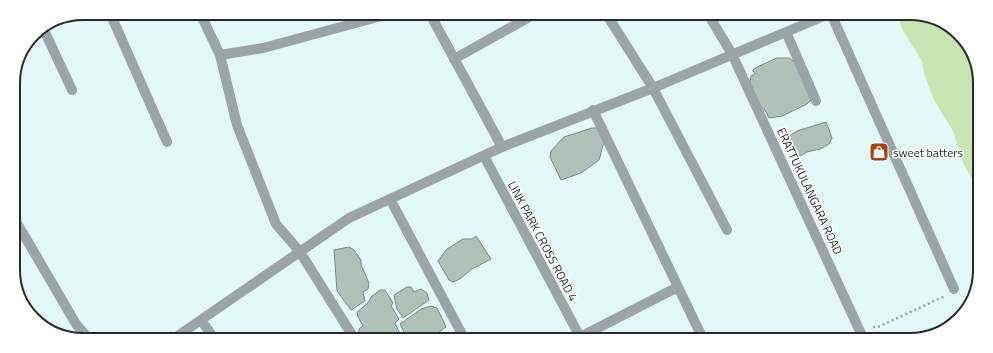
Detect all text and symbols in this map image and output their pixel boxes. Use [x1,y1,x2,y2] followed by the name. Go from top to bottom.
[772,124,848,258] street label: ERATTUKULANGARA ROAD
[868,141,890,163] shop icon: sweet batters
[893,143,964,162] place label: sweet batters
[503,177,583,305] street label: LINK PARK CROSS ROAD 4

